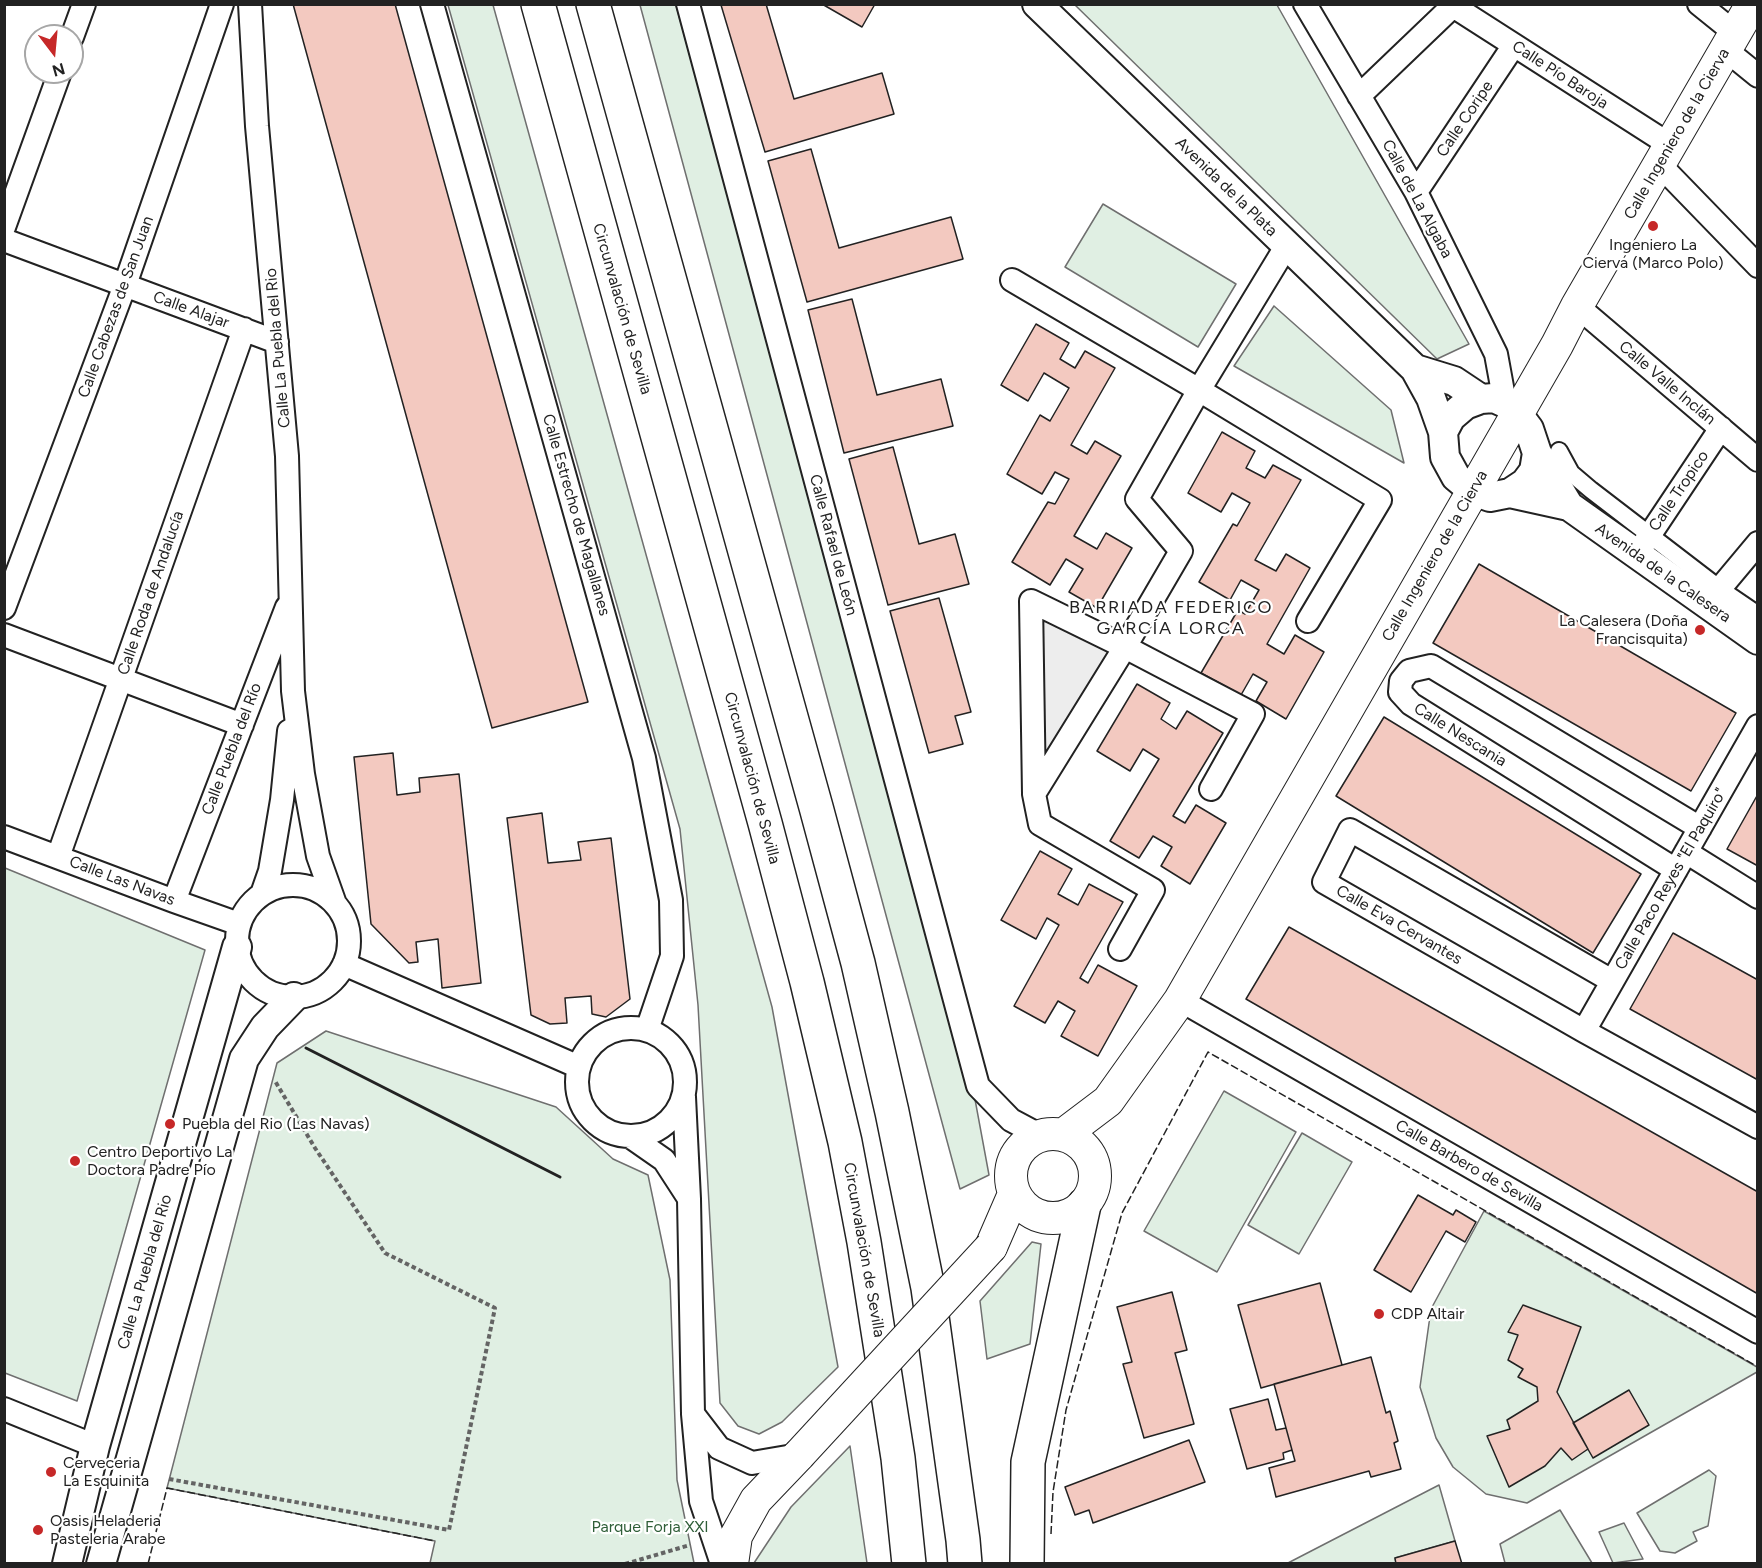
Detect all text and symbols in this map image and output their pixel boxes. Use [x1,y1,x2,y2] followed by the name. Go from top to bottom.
[24,24,84,84] north arrow
[1508,37,1612,113] street label: Calle Pío Baroja
[1620,45,1734,223] street label: Calle Ingeniero de la Cierva
[50,59,67,81] text: N
[1433,77,1497,161] street label: Calle Coripe
[1171,133,1281,241] street label: Avenida de la Plata
[1378,137,1456,261] street label: Calle de La Algaba
[74,214,158,400] street label: Calle Cabezas de San Juan
[1646,219,1660,233] marker: Ingeniero La Cierva (Marco Polo)
[588,221,656,397] street label: Circunvalación de Sevilla
[1582,235,1724,273] place label: Ingeniero La Cierva (Marco Polo)
[261,267,295,429] street label: Calle La Puebla del Rio
[150,287,232,333] street label: Calle Alajar
[1615,337,1719,429] street label: Calle Valle Inclán
[538,412,614,618] street label: Calle Estrecho de Magallanes
[1645,447,1713,535] street label: Calle Tropico
[1378,467,1492,645] street label: Calle Ingeniero de la Cierva
[805,472,861,618] street label: Calle Rafael de León
[114,508,188,678] street label: Calle Roda de Andalucía
[1592,519,1734,627] street label: Avenida de la Calesera
[1069,597,1273,640] district label: BARRIADA FEDERICO GARCÍA LORCA
[1559,611,1688,649] place label: La Calesera (Doña Francisquita)
[1693,623,1707,637] marker: La Calesera (Doña Francisquita)
[198,680,266,818] street label: Calle Puebla del Río
[720,690,784,866] street label: Circunvalación de Sevilla
[1410,699,1510,771] street label: Calle Nescania
[1611,785,1731,973] street label: Calle Paco Reyes "El Paquiro"
[67,852,177,910] street label: Calle Las Navas
[1333,881,1465,969] street label: Calle Eva Cervantes
[182,1114,370,1134] place label: Puebla del Rio (Las Navas)
[1392,1116,1546,1216] street label: Calle Barbero de Sevilla
[163,1117,177,1131] marker: Puebla del Rio (Las Navas)
[87,1142,232,1180] place label: Centro Deportivo La Doctora Padre Pío
[68,1154,82,1168] marker: Centro Deportivo La Doctora Padre Pío
[839,1161,889,1339] street label: Circunvalación de Sevilla
[114,1192,176,1352] street label: Calle La Puebla del Rio
[1391,1304,1464,1324] place label: CDP Altair
[1372,1307,1386,1321] marker: CDP Altair
[63,1453,149,1491] place label: Cerveceria La Esquinita
[44,1465,58,1479] marker: Cerveceria La Esquinita
[50,1511,165,1549] place label: Oasis Heladeria Pasteleria Arabe
[591,1517,709,1537] park label: Parque Forja XXI
[31,1523,45,1537] marker: Oasis Heladeria Pasteleria Arabe

